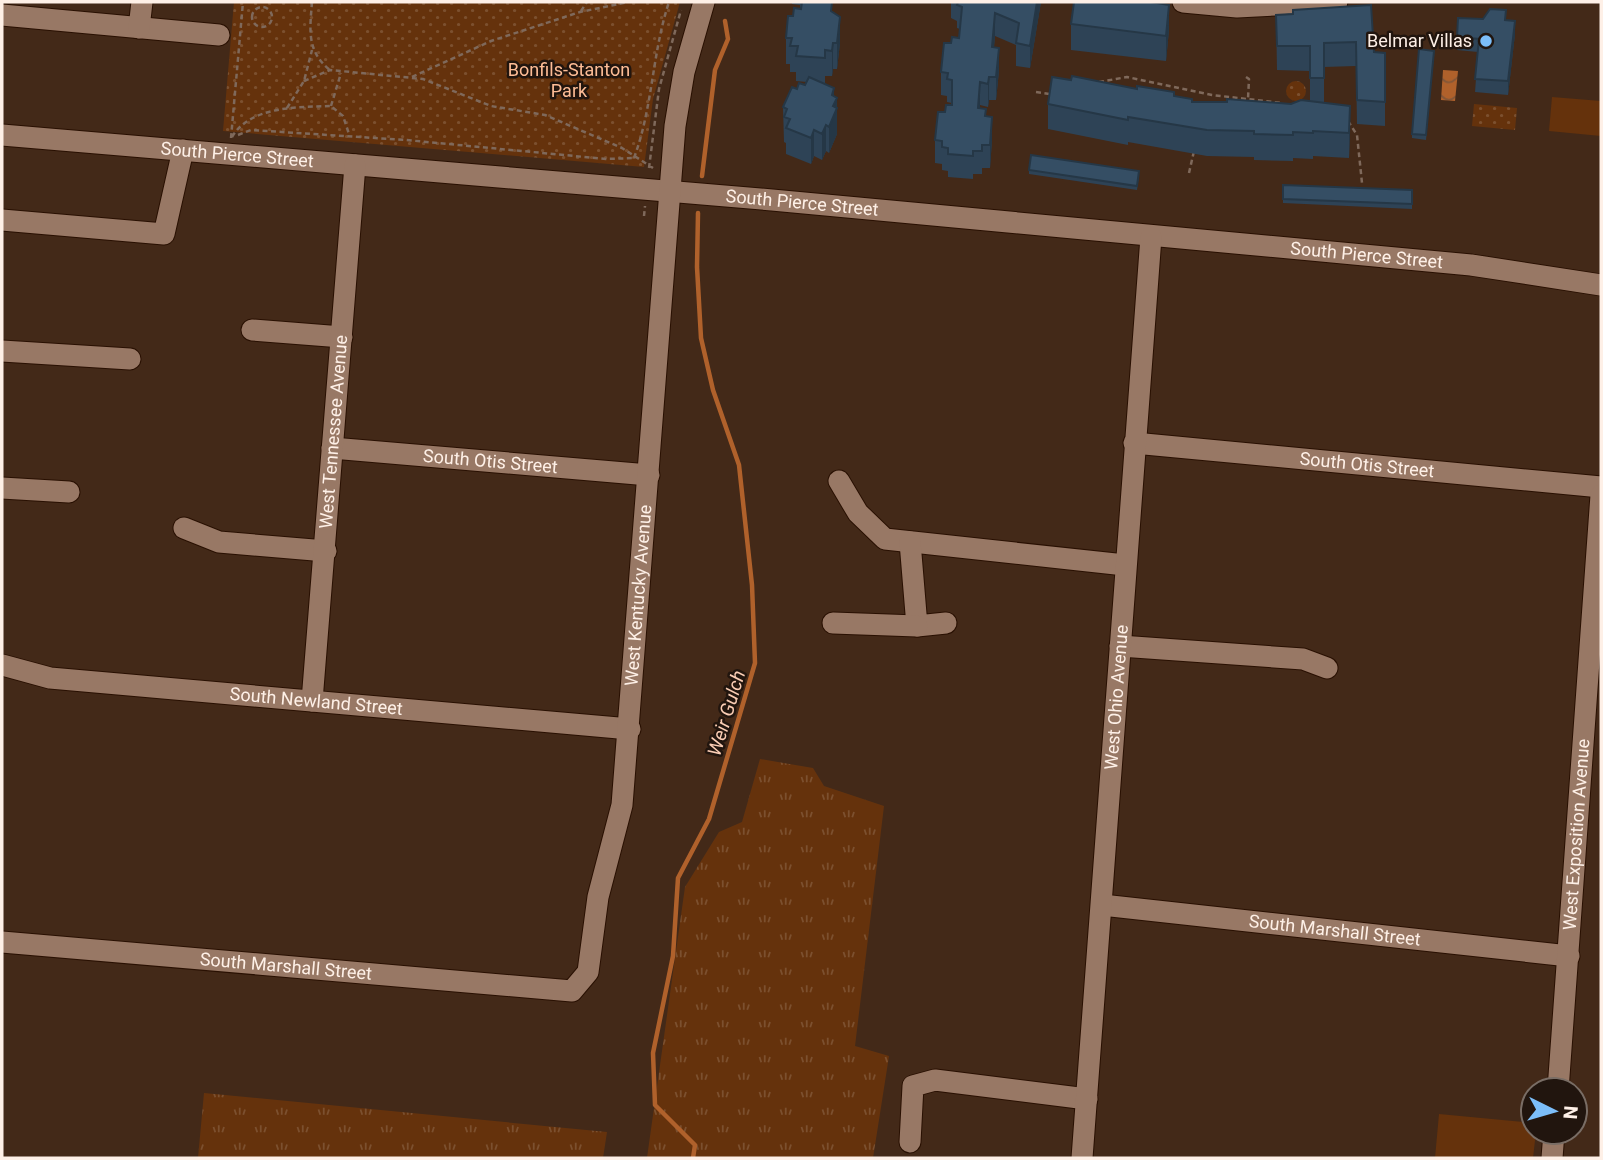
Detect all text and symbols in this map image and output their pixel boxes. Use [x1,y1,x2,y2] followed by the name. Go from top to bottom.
[1367,30,1472,51] place label: Belmar Villas
[1478,33,1494,49] marker: Belmar Villas
[508,59,630,101] park label: Bonfils-Stanton Park
[160,137,315,171] street label: South Pierce Street
[725,185,880,220] street label: South Pierce Street
[1289,237,1444,272] street label: South Pierce Street
[315,334,351,530] street label: West Tennessee Avenue
[422,445,559,477] street label: South Otis Street
[1299,448,1435,481] street label: South Otis Street
[620,504,655,687] street label: West Kentucky Avenue
[1100,624,1132,770] street label: West Ohio Avenue
[703,668,750,759] water label: Weir Gulch
[229,683,404,719] street label: South Newland Street
[1559,738,1593,931] street label: West Exposition Avenue
[1248,910,1422,950] street label: South Marshall Street
[199,948,373,984] street label: South Marshall Street
[1519,1076,1589,1146] north arrow
[1558,1105,1582,1120] text: N

